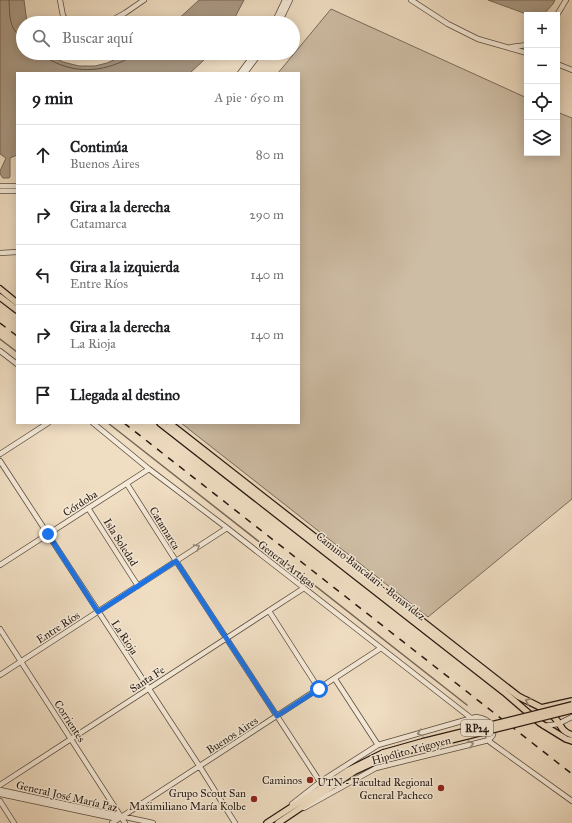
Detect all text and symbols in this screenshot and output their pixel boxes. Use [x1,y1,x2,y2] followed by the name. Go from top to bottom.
[524,12,560,156] map controls
[524,12,560,48] button: +
[16,16,300,60] search box
[30,27,52,49] icon: search
[62,29,133,47] text: Buscar aquí
[524,48,560,84] button: −
[524,84,560,120] button: locate
[32,88,73,109] text: 9 min
[215,90,284,106] text: A pie · 650 m
[524,120,560,156] button: layers
[70,138,128,156] text: Continúa
[32,144,54,166] icon: ahead
[256,147,284,163] text: 80 m
[70,156,139,172] text: Buenos Aires
[70,198,170,216] text: Gira a la derecha
[32,204,54,226] icon: right
[249,207,284,223] text: 290 m
[70,216,127,232] text: Catamarca
[70,258,179,276] text: Gira a la izquierda
[32,264,54,286] icon: left
[250,267,284,283] text: 140 m
[70,276,128,292] text: Entre Ríos
[70,318,170,336] text: Gira a la derecha
[32,324,54,346] icon: right
[250,327,284,343] text: 140 m
[70,336,116,352] text: La Rioja
[32,384,54,406] icon: arrive
[70,386,180,404] text: Llegada al destino
[61,487,100,519] street label: Córdoba
[146,504,183,552] street label: Catamarca
[101,516,141,569] street label: Isla Soledad
[39,525,57,543] route end
[313,530,428,623] street label: Camino Bancalari - Benavídez
[255,538,318,591] street label: General Artigas
[193,544,200,552] one-way arrow
[34,609,82,646] street label: Entre Ríos
[109,617,141,657] street label: La Rioja
[127,663,168,696] street label: Santa Fe
[310,680,328,698] route start
[51,698,88,745] street label: Corrientes
[524,698,532,706] one-way arrow
[204,714,260,757] street label: Buenos Aires
[461,720,493,736] road number: RP24
[417,728,424,737] one-way arrow
[370,734,452,767] street label: Hipólito Yrigoyen
[467,740,474,749] one-way arrow
[262,774,302,787] place label: Caminos
[305,775,315,785] marker: Caminos
[317,776,433,802] place label: UTN - Facultad Regional General Pacheco
[15,778,119,815] street label: General José María Paz
[436,783,446,793] marker: UTN - Facultad Regional General Pacheco
[129,787,246,813] place label: Grupo Scout San Maximiliano María Kolbe
[249,794,259,804] marker: Grupo Scout San Maximiliano María Kolbe

